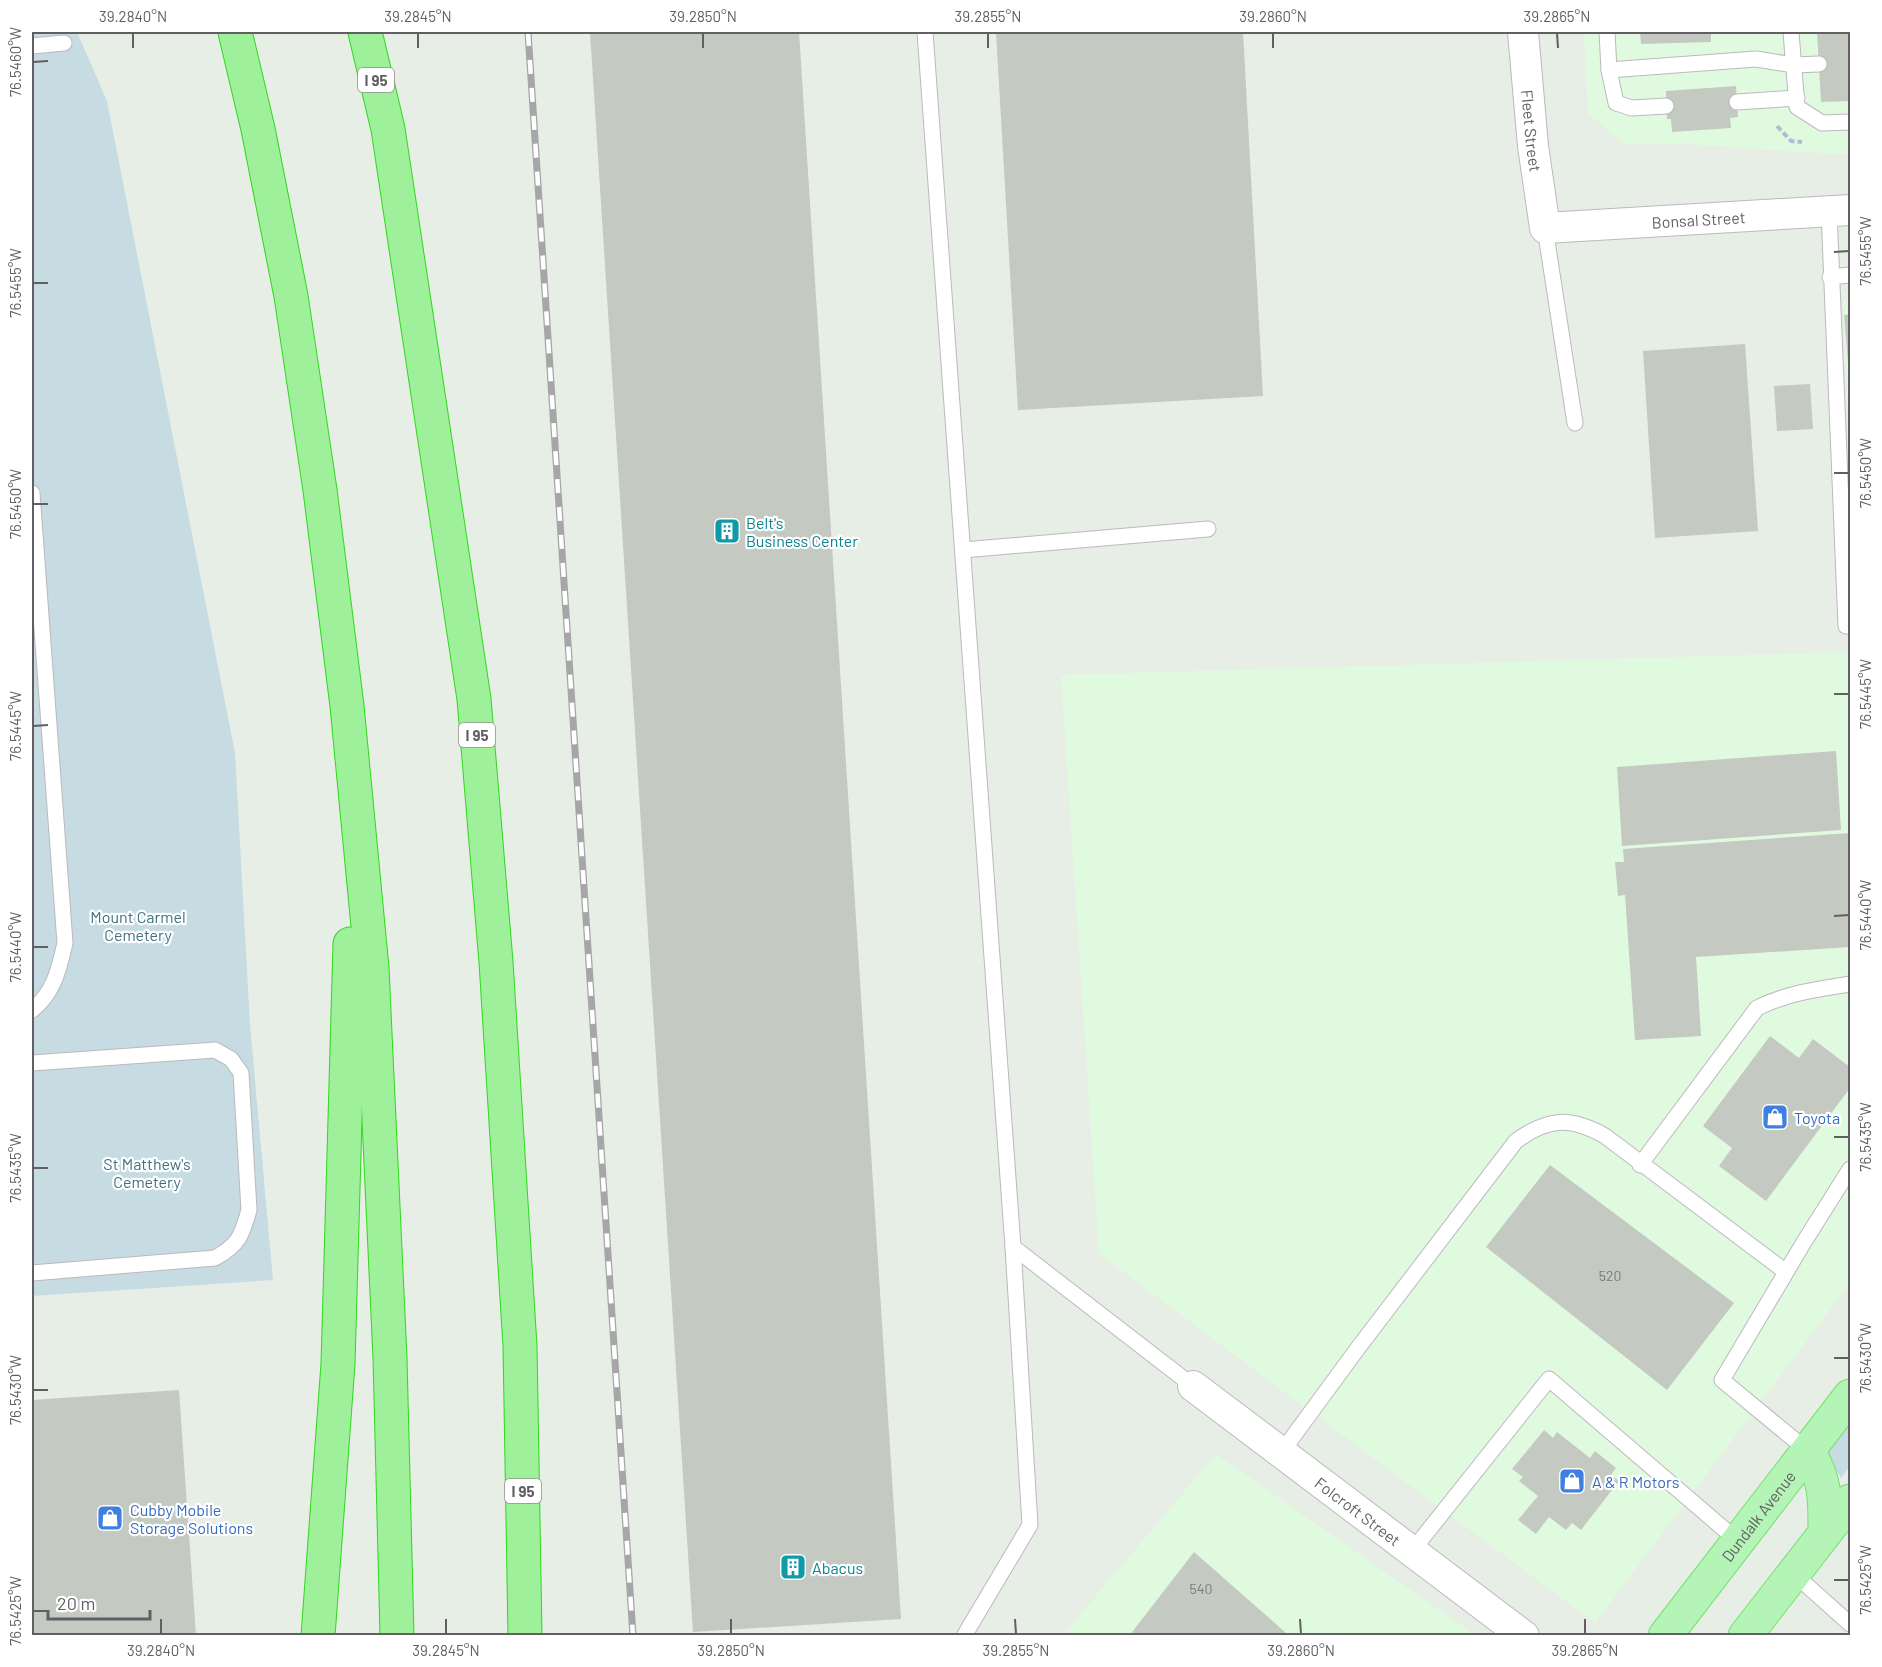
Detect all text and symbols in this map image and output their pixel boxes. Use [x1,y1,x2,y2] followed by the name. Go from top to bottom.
[99,7,167,25] text: 39.2840°N
[384,7,452,25] text: 39.2845°N
[669,7,737,25] text: 39.2850°N
[955,7,1021,25] text: 39.2855°N
[1239,7,1307,25] text: 39.2860°N
[1524,7,1590,25] text: 39.2865°N
[6,27,24,97] text: 76.5460°W
[358,68,394,92] road number: I 95
[1519,89,1546,173] street label: Fleet Street
[1651,207,1746,231] street label: Bonsal Street
[1856,216,1874,286] text: 76.5455°W
[6,248,24,318] text: 76.5455°W
[1856,438,1874,508] text: 76.5450°W
[6,469,24,539] text: 76.5450°W
[746,513,858,550] place label: Belt's Business Center
[712,516,742,546] building icon: Belt's Business Center
[1856,659,1874,729] text: 76.5445°W
[6,691,24,761] text: 76.5445°W
[459,723,495,747] road number: I 95
[1856,880,1874,950] text: 76.5440°W
[90,907,186,944] park label: Mount Carmel Cemetery
[6,912,24,982] text: 76.5440°W
[1760,1102,1790,1132] shop icon: Toyota
[1856,1102,1874,1172] text: 76.5435°W
[1794,1108,1840,1127] place label: Toyota
[6,1133,24,1203] text: 76.5435°W
[103,1154,191,1191] park label: St Matthew's Cemetery
[1599,1267,1621,1284] house number: 520
[1856,1323,1874,1393] text: 76.5430°W
[6,1355,24,1425] text: 76.5430°W
[1557,1466,1587,1496] shop icon: A & R Motors
[1717,1466,1799,1565] street label: Dundalk Avenue
[1312,1472,1405,1549] street label: Folcroft Street
[1592,1472,1679,1491] place label: A & R Motors
[505,1479,541,1503] road number: I 95
[130,1500,253,1537] place label: Cubby Mobile Storage Solutions
[95,1503,125,1533] shop icon: Cubby Mobile Storage Solutions
[1856,1545,1874,1615] text: 76.5425°W
[778,1552,808,1582] building icon: Abacus
[812,1558,863,1577] place label: Abacus
[6,1576,24,1646] text: 76.5425°W
[1190,1580,1212,1597] house number: 540
[48,1583,150,1621] scale bar
[57,1592,95,1614] text: 20 m
[127,1641,195,1659] text: 39.2840°N
[412,1641,480,1659] text: 39.2845°N
[697,1641,765,1659] text: 39.2850°N
[983,1641,1049,1659] text: 39.2855°N
[1267,1641,1335,1659] text: 39.2860°N
[1552,1641,1618,1659] text: 39.2865°N

